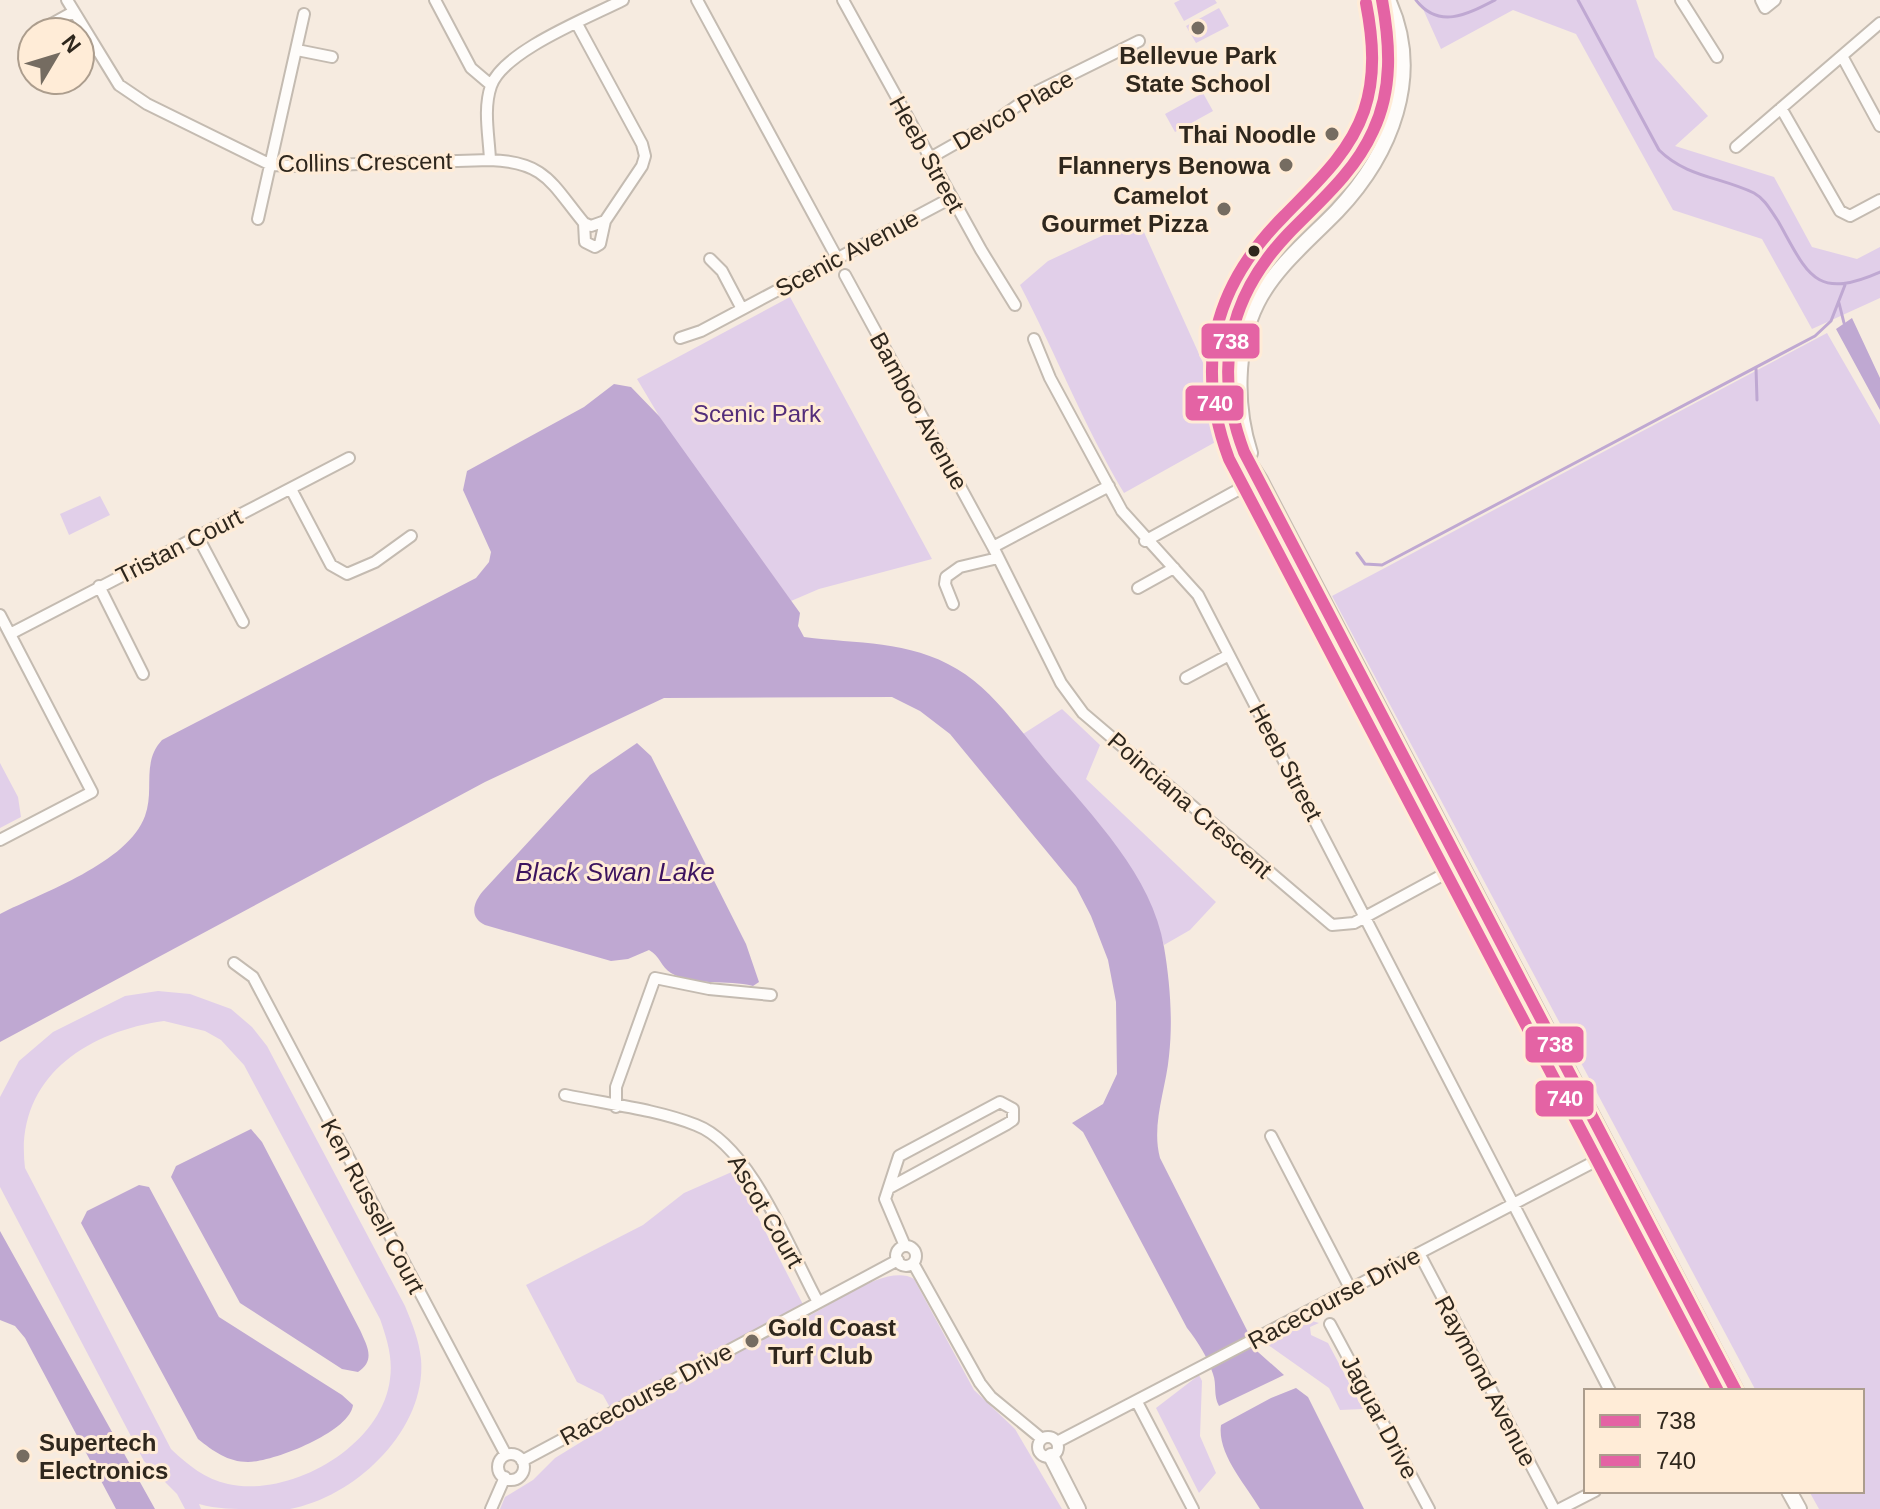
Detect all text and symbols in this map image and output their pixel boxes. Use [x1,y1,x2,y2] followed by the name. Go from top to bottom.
[16,16,96,96] north arrow
[1189,19,1207,37] marker: Bellevue Park State School
[57,30,86,58] text: N
[1119,42,1277,97] place label: Bellevue Park State School
[948,65,1078,155] street label: Devco Place
[884,91,970,217] street label: Heeb Street
[1179,121,1316,148] place label: Thai Noodle
[1323,125,1341,143] marker: Thai Noodle
[277,147,453,177] street label: Collins Crescent
[1058,152,1271,179] place label: Flannerys Benowa
[1277,156,1295,174] marker: Flannerys Benowa
[1041,182,1209,237] place label: Camelot Gourmet Pizza
[1215,200,1233,218] marker: Camelot Gourmet Pizza
[771,204,923,302] street label: Scenic Avenue
[1246,243,1262,259] unlabelled marker
[1200,322,1261,360] line badge: 738
[865,328,973,494] street label: Bamboo Avenue
[1213,329,1249,354] text: 738
[1184,384,1245,422] line badge: 740
[1197,391,1233,416] text: 740
[693,400,822,427] park label: Scenic Park
[111,503,247,589] street label: Tristan Court
[1244,699,1328,825] street label: Heeb Street
[1103,727,1278,884] street label: Poinciana Crescent
[515,857,715,887] water label: Black Swan Lake
[1524,1025,1585,1064] line badge: 738
[1537,1032,1573,1057] text: 738
[1534,1079,1595,1118] line badge: 740
[1547,1086,1583,1111] text: 740
[316,1114,430,1298] street label: Ken Russell Court
[723,1150,809,1272] street label: Ascot Court
[1243,1241,1425,1355] street label: Racecourse Drive
[1430,1291,1542,1471] street label: Raymond Avenue
[768,1314,896,1369] place label: Gold Coast Turf Club
[743,1332,761,1350] marker: Gold Coast Turf Club
[555,1337,737,1451] street label: Racecourse Drive
[1336,1351,1424,1483] street label: Jaguar Drive
[1584,1389,1864,1493] legend
[1656,1407,1696,1434] text: 738
[39,1429,168,1484] place label: Supertech Electronics
[14,1447,32,1465] marker: Supertech Electronics
[1656,1447,1696,1474] text: 740

